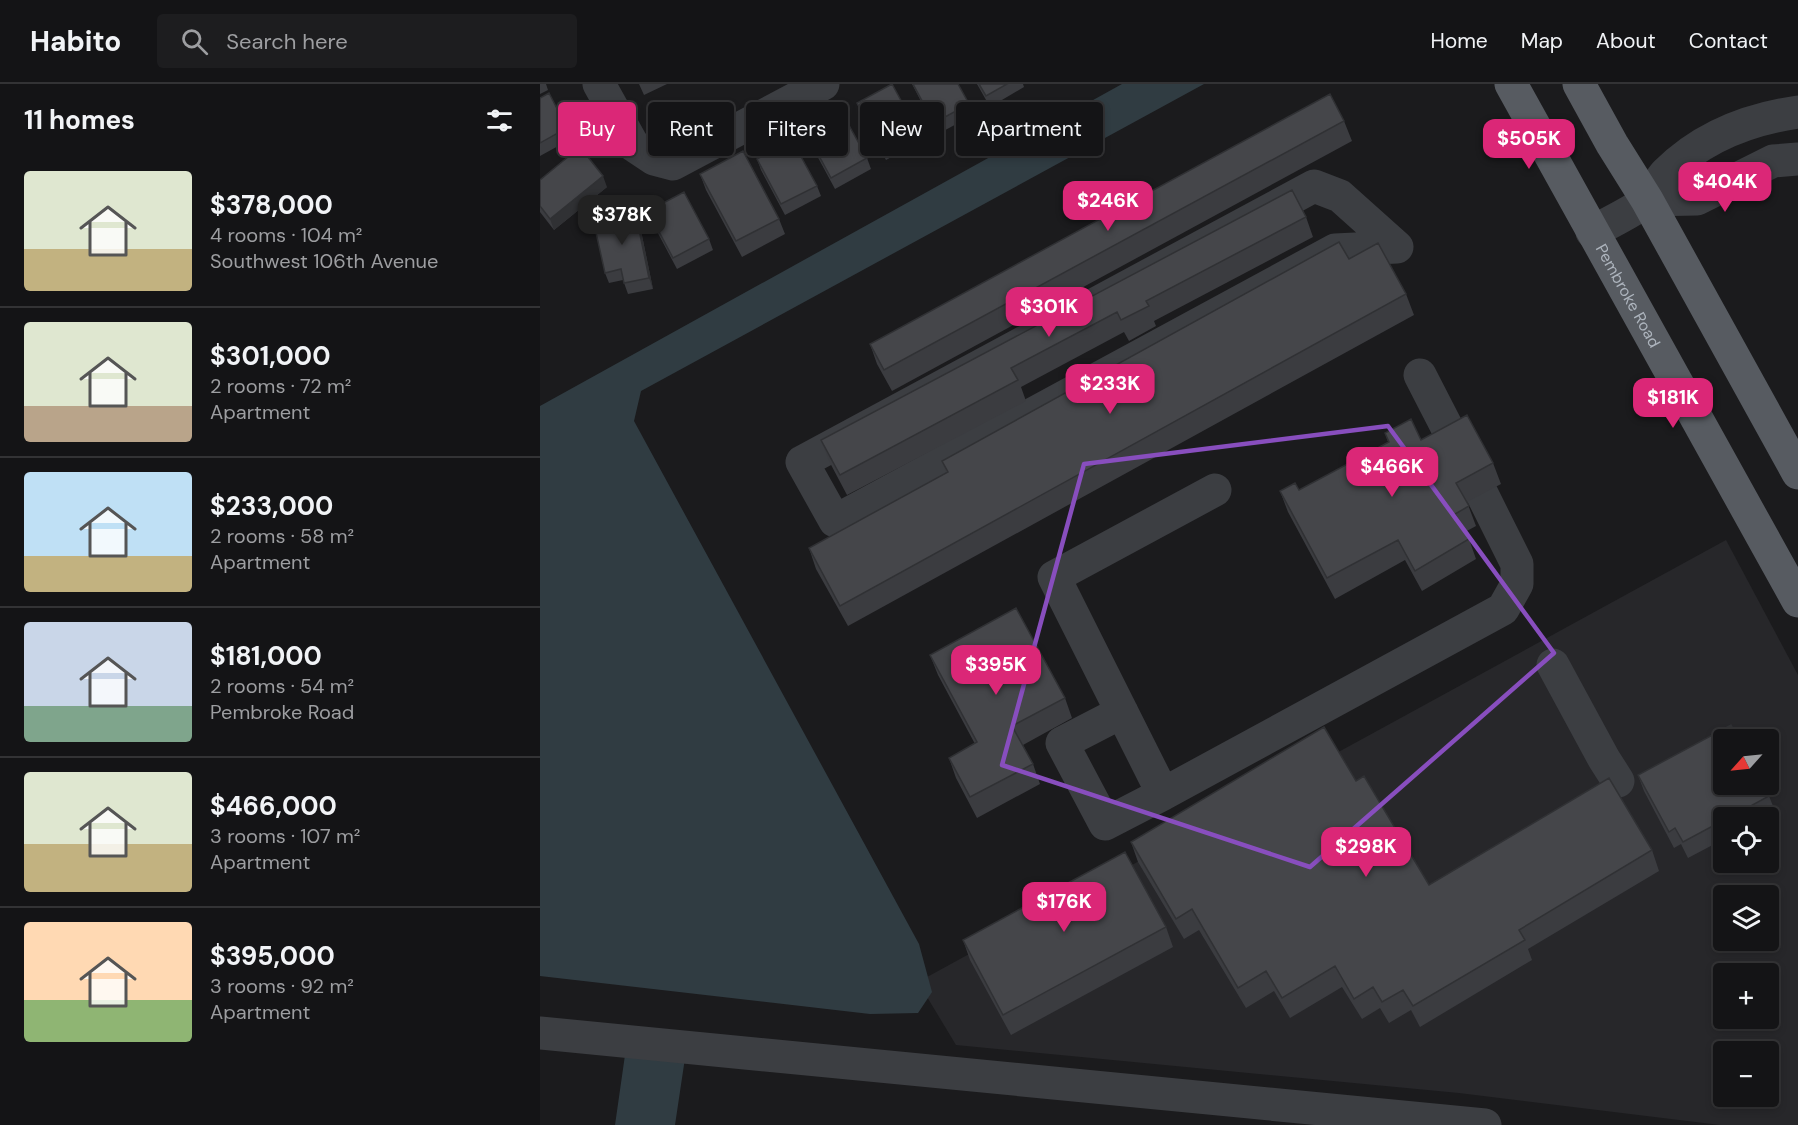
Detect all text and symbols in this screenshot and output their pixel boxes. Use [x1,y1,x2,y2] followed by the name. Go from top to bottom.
[157,14,577,68] search box
[30,23,121,60] text: Habito
[178,25,211,58] icon: search
[226,27,348,56] text: Search here
[1430,27,1488,55] text: Home
[1521,27,1563,55] text: Map
[1596,27,1656,55] text: About
[1689,27,1768,55] text: Contact
[558,102,636,156] chip: Buy
[648,102,734,156] chip: Rent
[746,102,848,156] chip: Filters
[860,102,944,156] chip: New
[956,102,1103,156] chip: Apartment
[24,103,135,137] text: 11 homes
[483,104,516,137] icon: filters
[1487,119,1571,170] pin: $505K
[1497,125,1561,151] text: $505K
[1683,162,1767,213] pin: $404K
[1692,168,1758,194] text: $404K
[1066,181,1150,232] pin: $246K
[1077,187,1139,213] text: $246K
[210,188,333,222] text: $378,000
[72,195,144,267] icon: home
[580,195,664,246] pin: $378K
[592,201,652,227] text: $378K
[210,222,362,248] text: 4 rooms · 104 m²
[1591,240,1666,351] street label: Pembroke Road
[210,248,438,274] text: Southwest 106th Avenue
[1007,287,1091,338] pin: $301K
[1020,293,1078,319] text: $301K
[210,339,330,373] text: $301,000
[72,346,144,418] icon: home
[1068,364,1152,415] pin: $233K
[1080,370,1140,396] text: $233K
[210,373,351,399] text: 2 rooms · 72 m²
[1631,378,1715,429] pin: $181K
[1647,384,1699,410] text: $181K
[210,399,310,425] text: Apartment
[1350,447,1434,498] pin: $466K
[1360,453,1424,479] text: $466K
[210,489,333,523] text: $233,000
[72,496,144,568] icon: home
[210,523,354,549] text: 2 rooms · 58 m²
[210,549,310,575] text: Apartment
[210,639,322,673] text: $181,000
[954,645,1038,696] pin: $395K
[72,646,144,718] icon: home
[965,651,1027,677] text: $395K
[210,673,354,699] text: 2 rooms · 54 m²
[210,699,354,725] text: Pembroke Road
[1713,729,1779,795] north arrow
[1713,729,1779,1107] map controls
[210,789,337,823] text: $466,000
[72,796,144,868] icon: home
[1713,807,1779,873] button: locate
[210,823,360,849] text: 3 rooms · 107 m²
[1324,827,1408,878] pin: $298K
[1335,833,1397,859] text: $298K
[210,849,310,875] text: Apartment
[1022,882,1106,933] pin: $176K
[1713,885,1779,951] button: layers
[1036,888,1092,914] text: $176K
[210,939,335,973] text: $395,000
[72,946,144,1018] icon: home
[1713,963,1779,1029] button: +
[210,973,354,999] text: 3 rooms · 92 m²
[210,999,310,1025] text: Apartment
[1713,1041,1779,1107] button: −

